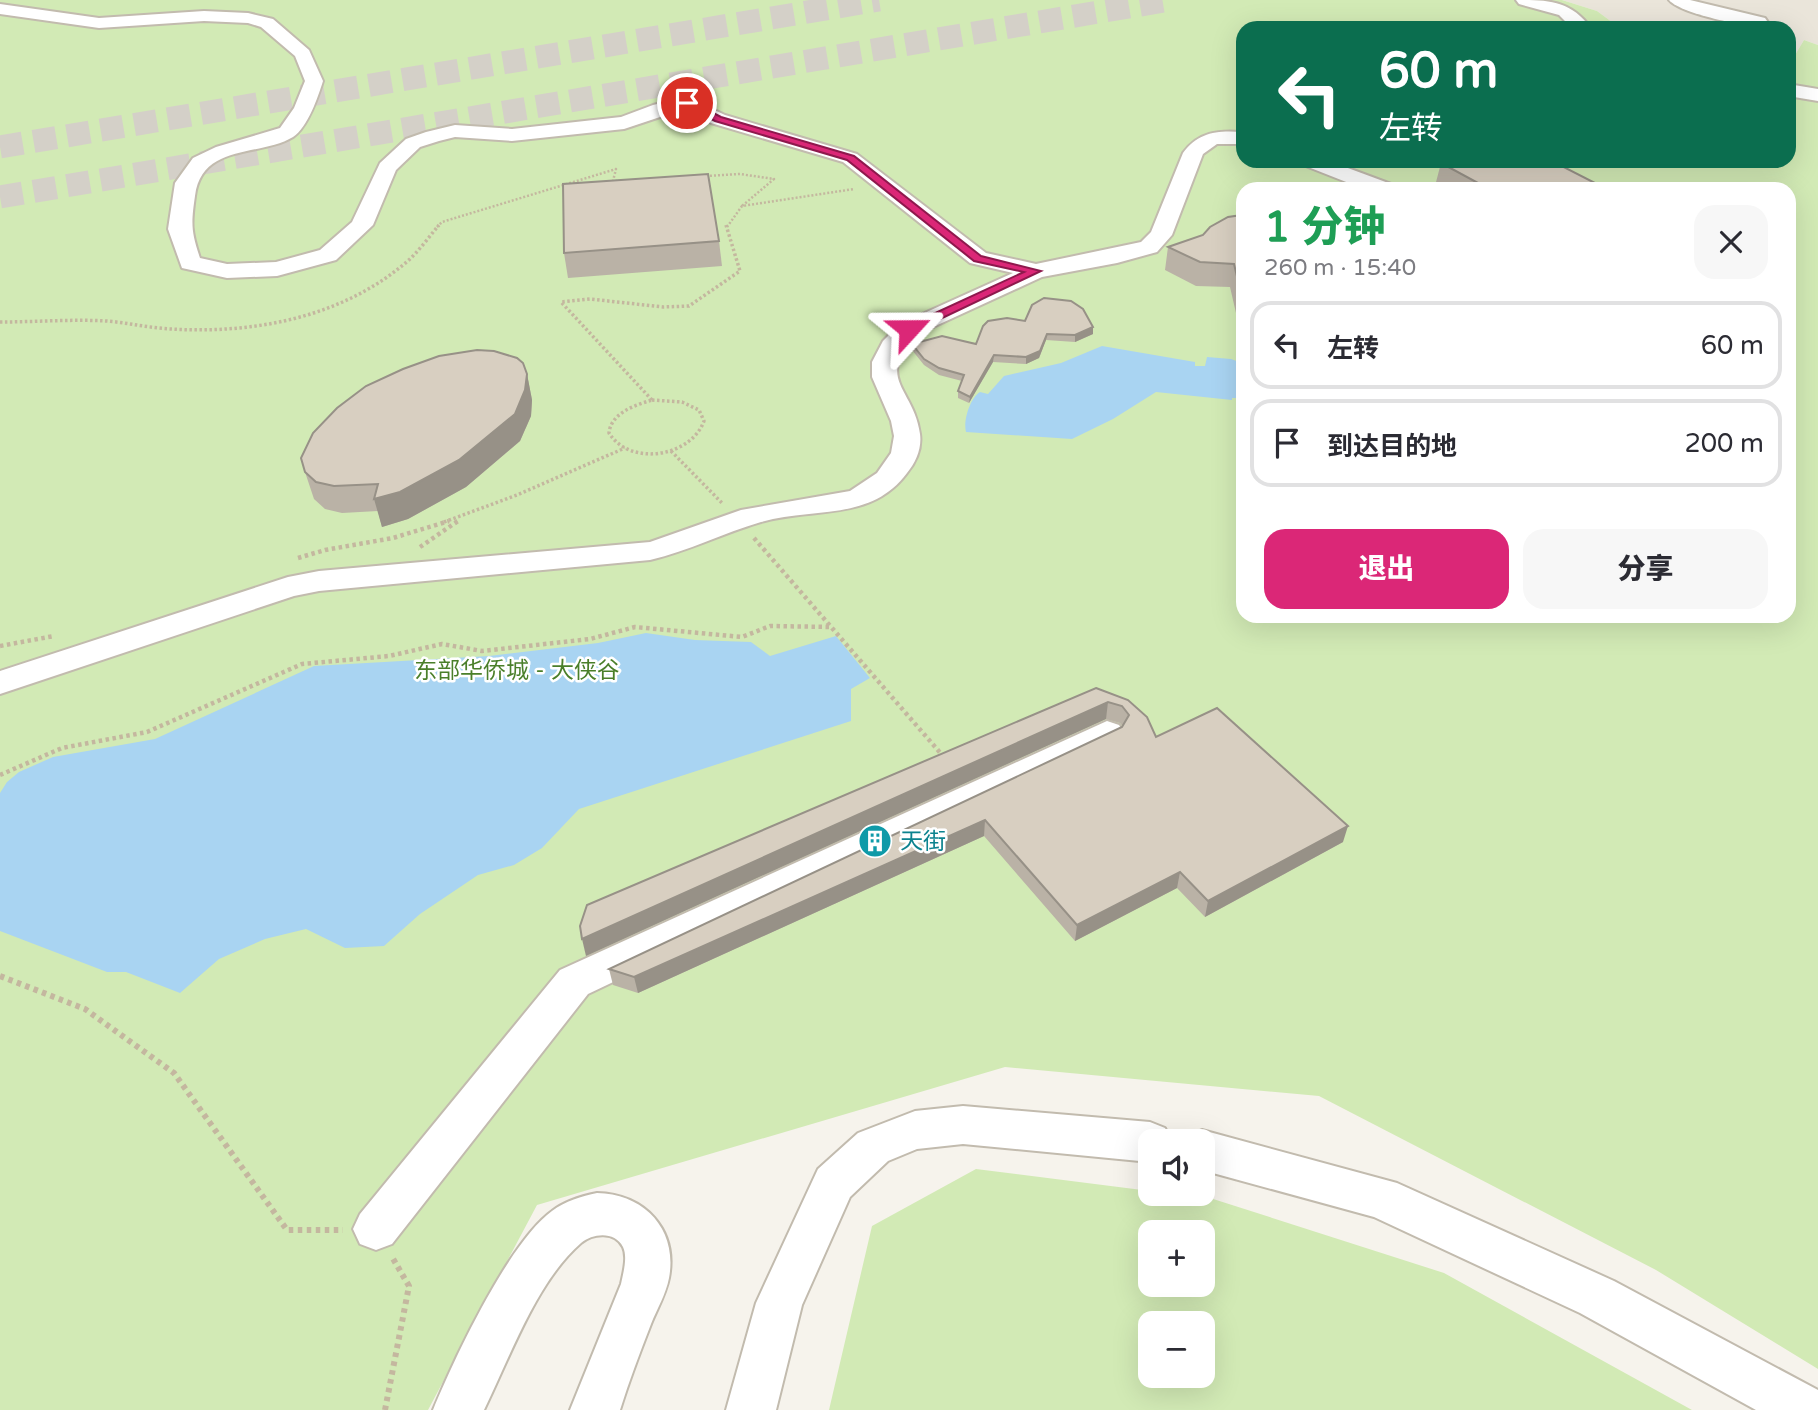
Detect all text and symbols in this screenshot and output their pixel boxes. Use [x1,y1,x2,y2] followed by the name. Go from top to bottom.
[1379,42,1498,101] text: 60 m
[1264,49,1355,140] icon: left
[657,73,717,133] pin
[668,84,706,122] icon: arrive
[1379,110,1443,148] text: 左转
[1264,202,1385,253] text: 1 分钟
[1694,205,1768,279] button: close
[1264,254,1416,282] text: 260 m · 15:40
[872,292,946,366] position arrow
[1268,326,1306,364] icon: left
[1701,330,1764,361] text: 60 m
[1327,333,1379,364] text: 左转
[1268,424,1306,462] icon: arrive
[1684,428,1764,459] text: 200 m
[1327,431,1457,462] text: 到达目的地
[1264,529,1509,609] button: 退出
[1523,529,1768,609] button: 分享
[414,657,620,685] park label: 东部华侨城 - 大侠谷
[856,822,894,860] building icon: 天街
[900,828,946,856] place label: 天街
[1138,1129,1215,1388] map controls
[1138,1129,1215,1206] button: sound
[1138,1220,1215,1297] button: +
[1138,1311,1215,1388] button: −

